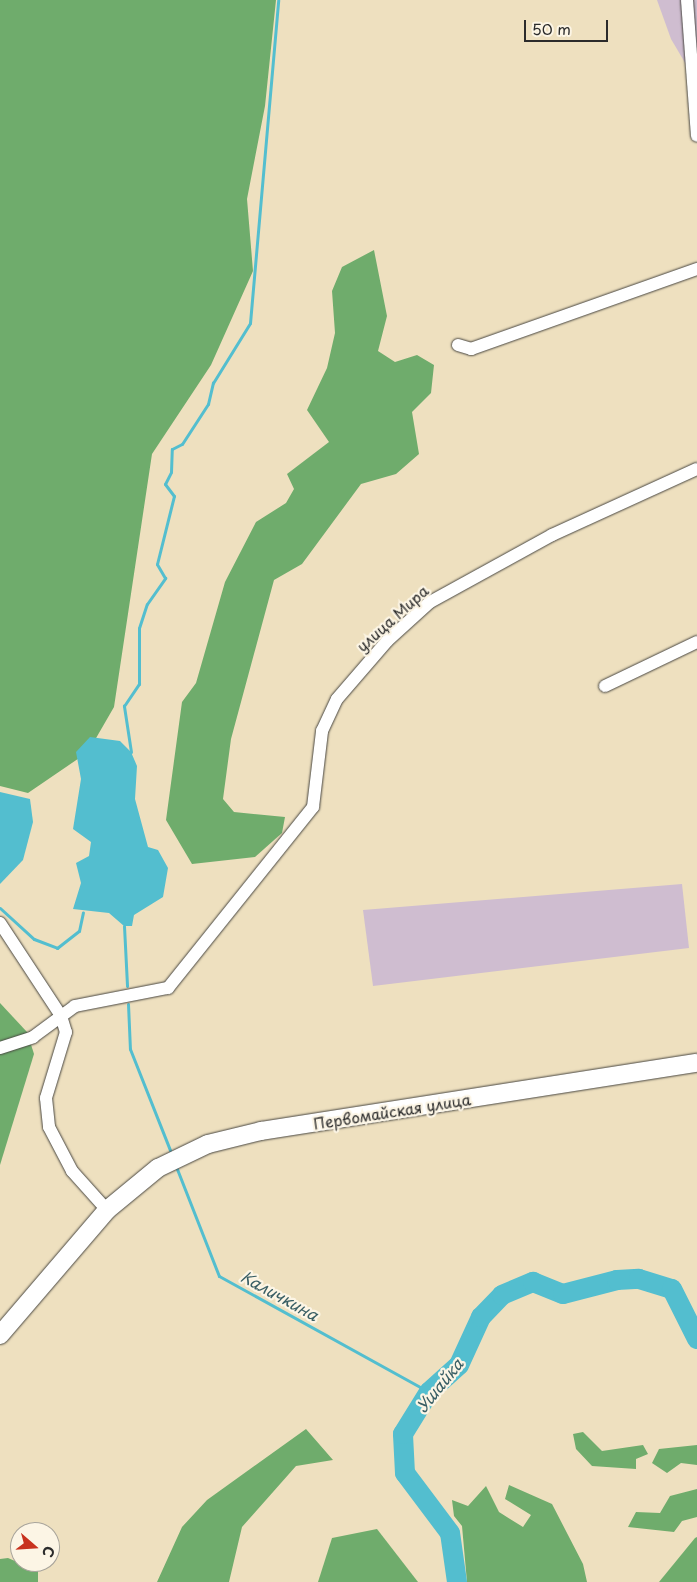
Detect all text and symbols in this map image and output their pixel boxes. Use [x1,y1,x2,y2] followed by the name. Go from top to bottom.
[527,10,611,42] scale bar
[532,17,571,40] text: 50 m
[352,581,432,655] street label: улица Мира
[312,1090,472,1132] street label: Первомайская улица
[238,1266,322,1324] water label: Каличкина
[411,1354,467,1416] water label: Ушайка
[10,1522,60,1572] north arrow
[37,1543,60,1560] text: С

